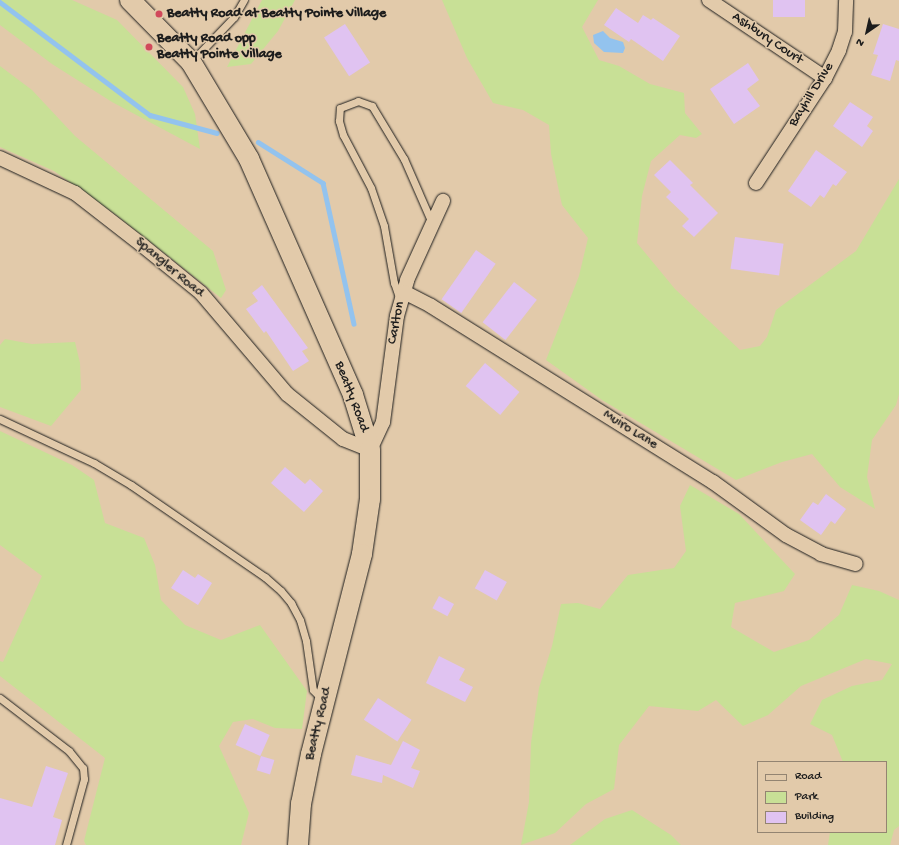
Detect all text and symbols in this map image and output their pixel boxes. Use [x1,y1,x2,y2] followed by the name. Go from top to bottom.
[167,6,386,22] place label: Beatty Road at Beatty Pointe Village
[154,9,164,19] marker: Beatty Road at Beatty Pointe Village
[728,9,806,69] street label: Ashbury Court
[847,12,887,52] north arrow
[157,31,282,64] place label: Beatty Road opp Beatty Pointe Village
[854,35,867,49] text: N
[144,42,154,52] marker: Beatty Road opp Beatty Pointe Village
[786,60,838,130] street label: Bayhill Drive
[131,234,207,302] street label: Spangler Road
[385,300,409,346] street label: Carlton
[330,359,372,435] street label: Beatty Road
[599,407,661,453] street label: Muiro Lane
[302,686,336,762] street label: Beatty Road
[757,761,887,833] legend
[795,770,821,784] text: Road
[795,790,818,804] text: Park
[795,810,834,824] text: Building

